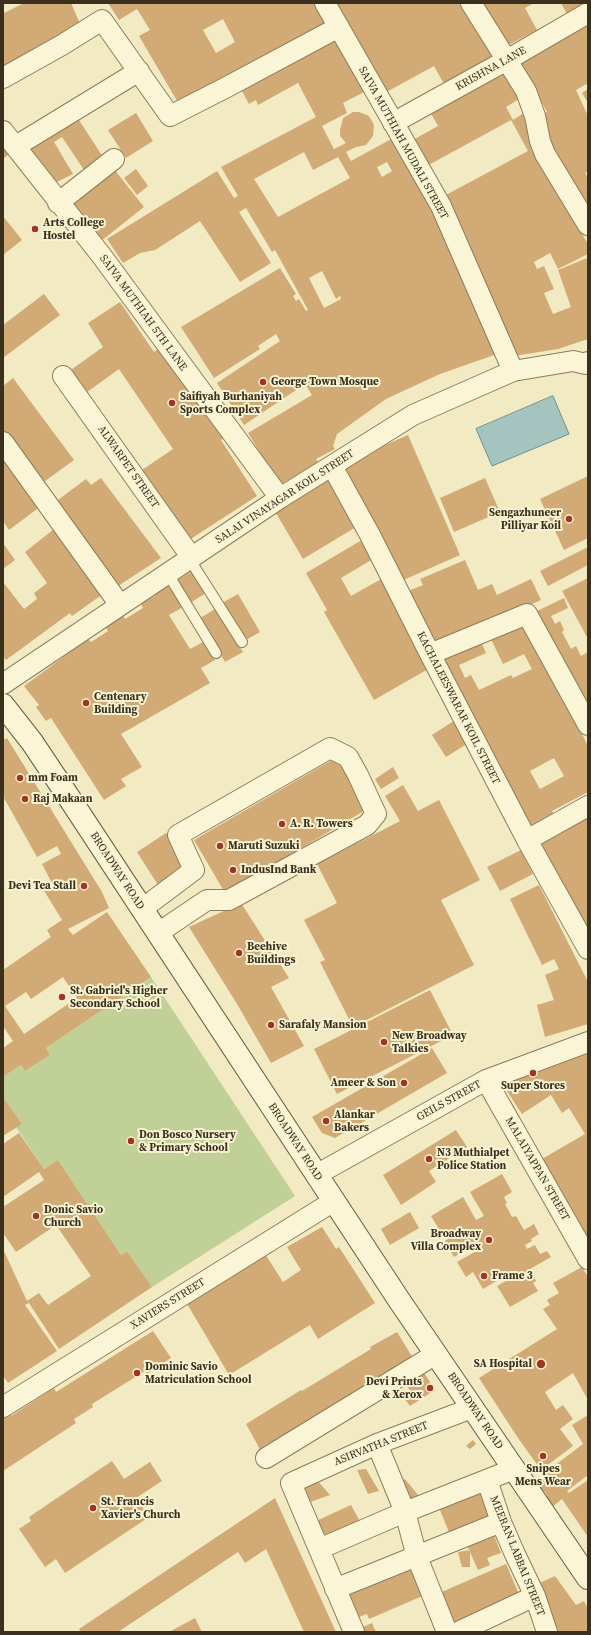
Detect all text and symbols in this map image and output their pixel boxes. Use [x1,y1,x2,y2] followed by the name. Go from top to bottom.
[453,44,529,94] street label: KRISHNA LANE
[355,64,451,222] street label: SAIVA MUTHIAH MUDALI STREET
[43,216,104,242] place label: Arts College Hostel
[30,224,40,234] marker: Arts College Hostel
[97,252,189,374] street label: SAIVA MUTHIAH 5TH LANE
[271,375,379,389] place label: George Town Mosque
[258,377,268,387] marker: George Town Mosque
[180,390,282,416] place label: Saifiyah Burhaniyah Sports Complex
[167,398,177,408] marker: Saifiyah Burhaniyah Sports Complex
[95,423,161,511] street label: ALWARPET STREET
[213,447,357,547] street label: SALAI VINAYAGAR KOIL STREET
[489,506,561,532] place label: Sengazhuneer Pilliyar Koil
[564,514,574,524] marker: Sengazhuneer Pilliyar Koil
[414,629,502,787] street label: KACHALEESWARAR KOIL STREET
[94,690,147,716] place label: Centenary Building
[81,698,91,708] marker: Centenary Building
[28,771,78,785] place label: mm Foam
[15,773,25,783] marker: mm Foam
[33,792,92,806] place label: Raj Makaan
[20,794,30,804] marker: Raj Makaan
[290,817,353,831] place label: A. R. Towers
[277,819,287,829] marker: A. R. Towers
[87,830,147,912] street label: BROADWAY ROAD
[228,839,299,853] place label: Maruti Suzuki
[215,841,225,851] marker: Maruti Suzuki
[241,863,316,877] place label: IndusInd Bank
[228,865,238,875] marker: IndusInd Bank
[8,879,76,893] place label: Devi Tea Stall
[79,881,89,891] marker: Devi Tea Stall
[247,940,295,966] place label: Beehive Buildings
[234,948,244,958] marker: Beehive Buildings
[70,984,168,1010] place label: St. Gabriel's Higher Secondary School
[57,992,67,1002] marker: St. Gabriel's Higher Secondary School
[279,1018,367,1032] place label: Sarafaly Mansion
[266,1020,276,1030] marker: Sarafaly Mansion
[392,1029,467,1055] place label: New Broadway Talkies
[379,1037,389,1047] marker: New Broadway Talkies
[528,1068,538,1078] marker: Super Stores
[330,1076,396,1090] place label: Ameer & Son
[399,1078,409,1088] marker: Ameer & Son
[414,1078,484,1124] street label: GEILS STREET
[501,1079,565,1093] place label: Super Stores
[265,1101,325,1183] street label: BROADWAY ROAD
[334,1108,375,1134] place label: Alankar Bakers
[502,1115,572,1223] street label: MALAIYAPPAN STREET
[321,1116,331,1126] marker: Alankar Bakers
[139,1128,236,1154] place label: Don Bosco Nursery & Primary School
[126,1136,136,1146] marker: Don Bosco Nursery & Primary School
[437,1146,509,1172] place label: N3 Muthialpet Police Station
[424,1154,434,1164] marker: N3 Muthialpet Police Station
[44,1203,103,1229] place label: Donic Savio Church
[31,1211,41,1221] marker: Donic Savio Church
[411,1227,481,1253] place label: Broadway Villa Complex
[484,1235,494,1245] marker: Broadway Villa Complex
[492,1269,533,1283] place label: Frame 3
[479,1271,489,1281] marker: Frame 3
[128,1276,208,1332] street label: XAVIERS STREET
[474,1357,532,1371] place label: SA Hospital
[535,1358,547,1370] marker: SA Hospital
[145,1360,251,1386] place label: Dominic Savio Matriculation School
[132,1368,142,1378] marker: Dominic Savio Matriculation School
[444,1370,506,1452] street label: BROADWAY ROAD
[366,1375,422,1401] place label: Devi Prints & Xerox
[425,1383,435,1393] marker: Devi Prints & Xerox
[332,1419,430,1469] street label: ASIRVATHA STREET
[538,1451,548,1461] marker: Snipes Mens Wear
[515,1462,571,1488] place label: Snipes Mens Wear
[487,1494,547,1618] street label: MEERAN LABBAI STREET
[101,1495,181,1521] place label: St. Francis Xavier's Church
[88,1503,98,1513] marker: St. Francis Xavier's Church

